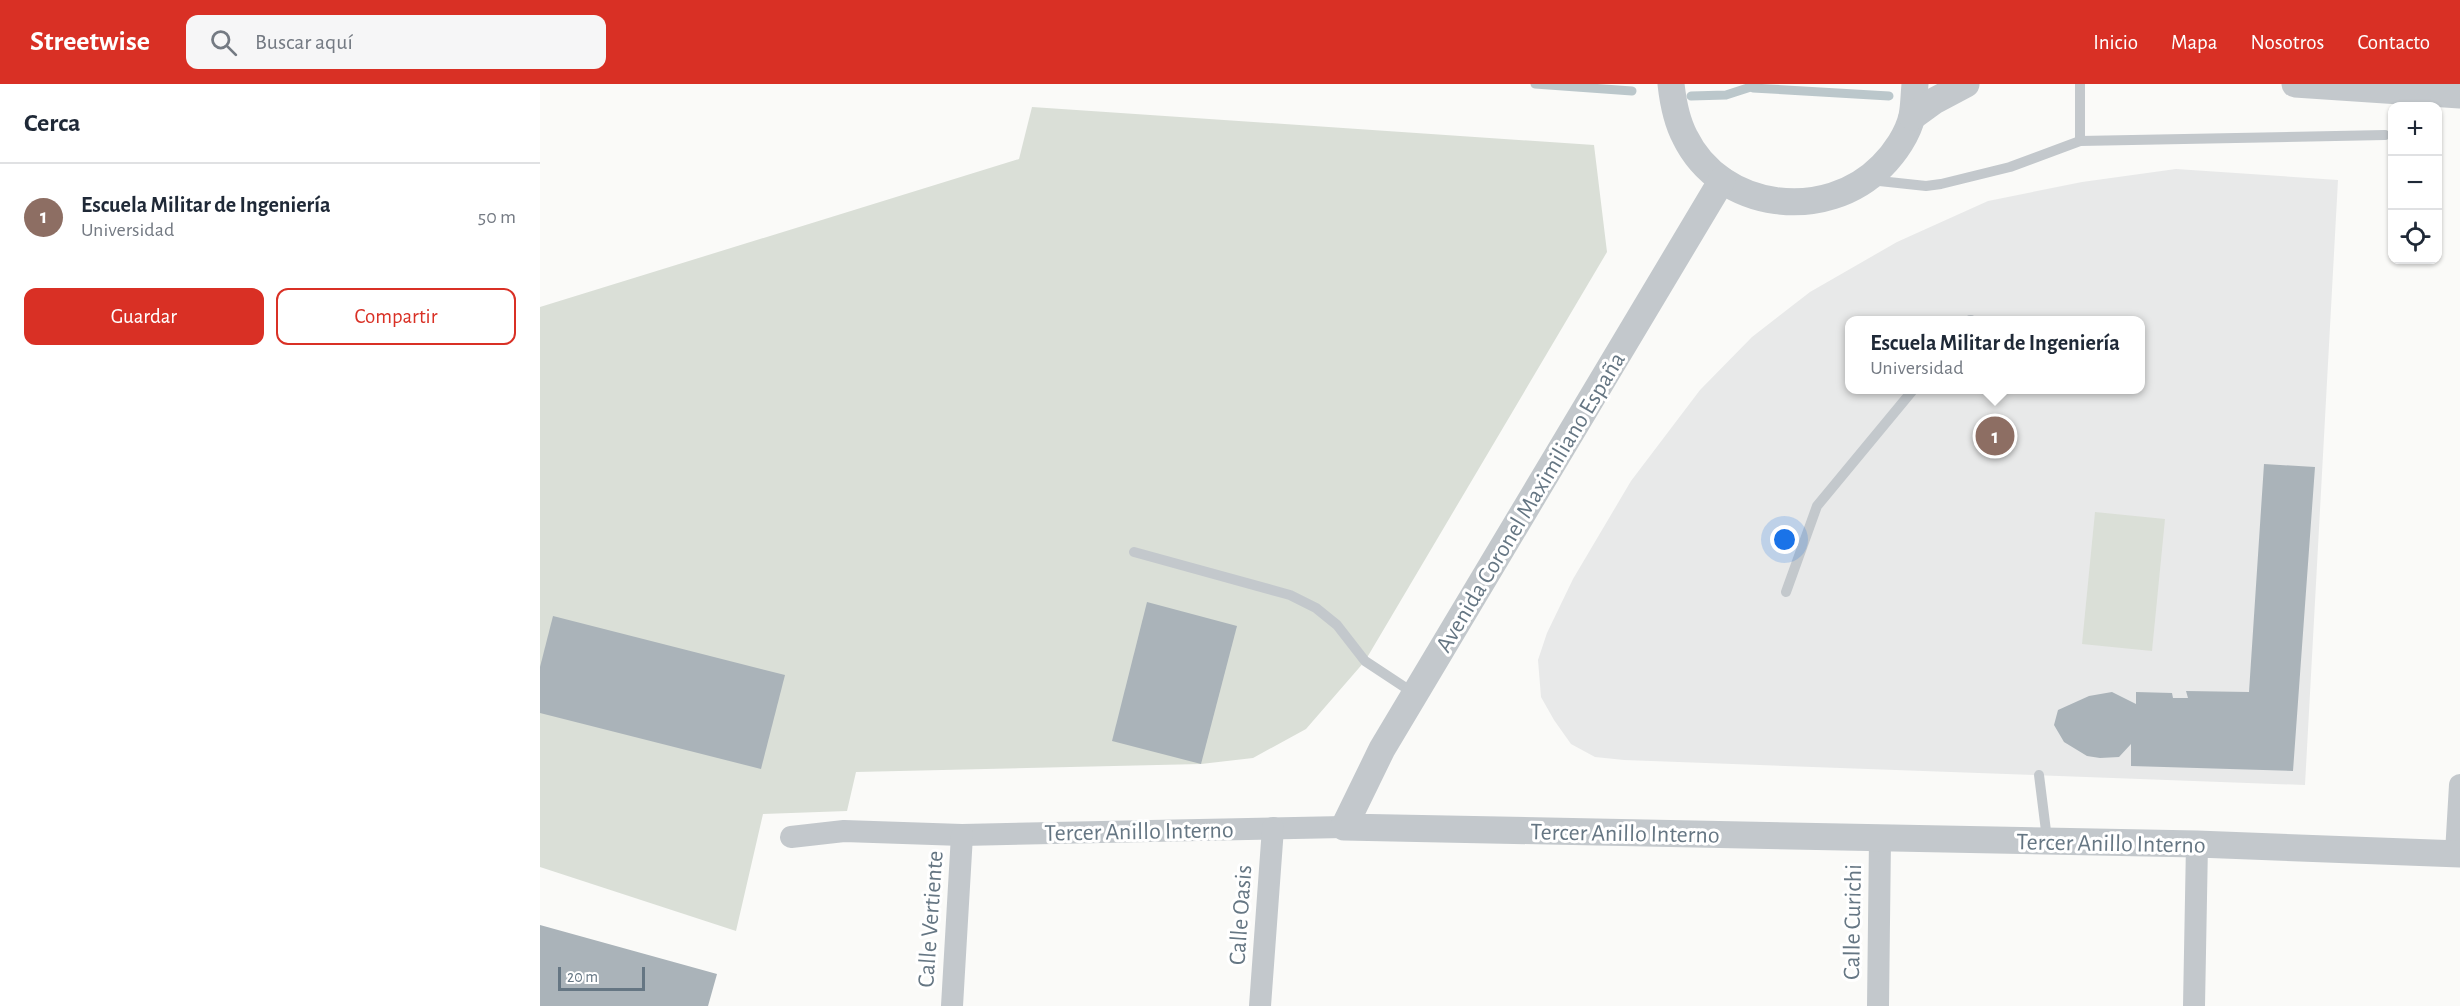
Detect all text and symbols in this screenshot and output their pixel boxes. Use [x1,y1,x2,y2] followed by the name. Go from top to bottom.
[186,15,606,69] search box
[207,26,240,59] icon: search
[30,28,150,56] text: Streetwise
[255,31,353,53] text: Buscar aquí
[2093,32,2138,53] text: Inicio
[2171,32,2218,53] text: Mapa
[2251,32,2324,53] text: Nosotros
[2357,32,2430,53] text: Contacto
[2388,102,2442,264] map controls
[2388,102,2442,156] button: +
[24,110,81,136] text: Cerca
[2388,156,2442,210] button: −
[81,194,331,216] text: Escuela Militar de Ingeniería
[40,207,47,227] text: 1
[478,207,516,227] text: 50 m
[2388,210,2442,264] button: locate
[81,220,174,240] text: Universidad
[24,288,264,345] button: Guardar
[276,288,516,345] button: Compartir
[1845,316,2145,394] popup
[1870,332,2120,354] text: Escuela Militar de Ingeniería
[1432,349,1630,656] street label: Avenida Coronel Maximiliano España
[1870,358,1964,378] text: Universidad
[1976,414,2014,458] pin: 1
[1770,525,1799,554] your location
[1044,818,1234,846] street label: Tercer Anillo Interno
[1530,820,1720,848] street label: Tercer Anillo Interno
[2016,830,2206,858] street label: Tercer Anillo Interno
[914,850,948,988] street label: Calle Vertiente
[1226,864,1256,966] street label: Calle Oasis
[1840,864,1866,980] street label: Calle Curichi
[558,964,645,992] scale bar
[567,969,598,985] text: 20 m

